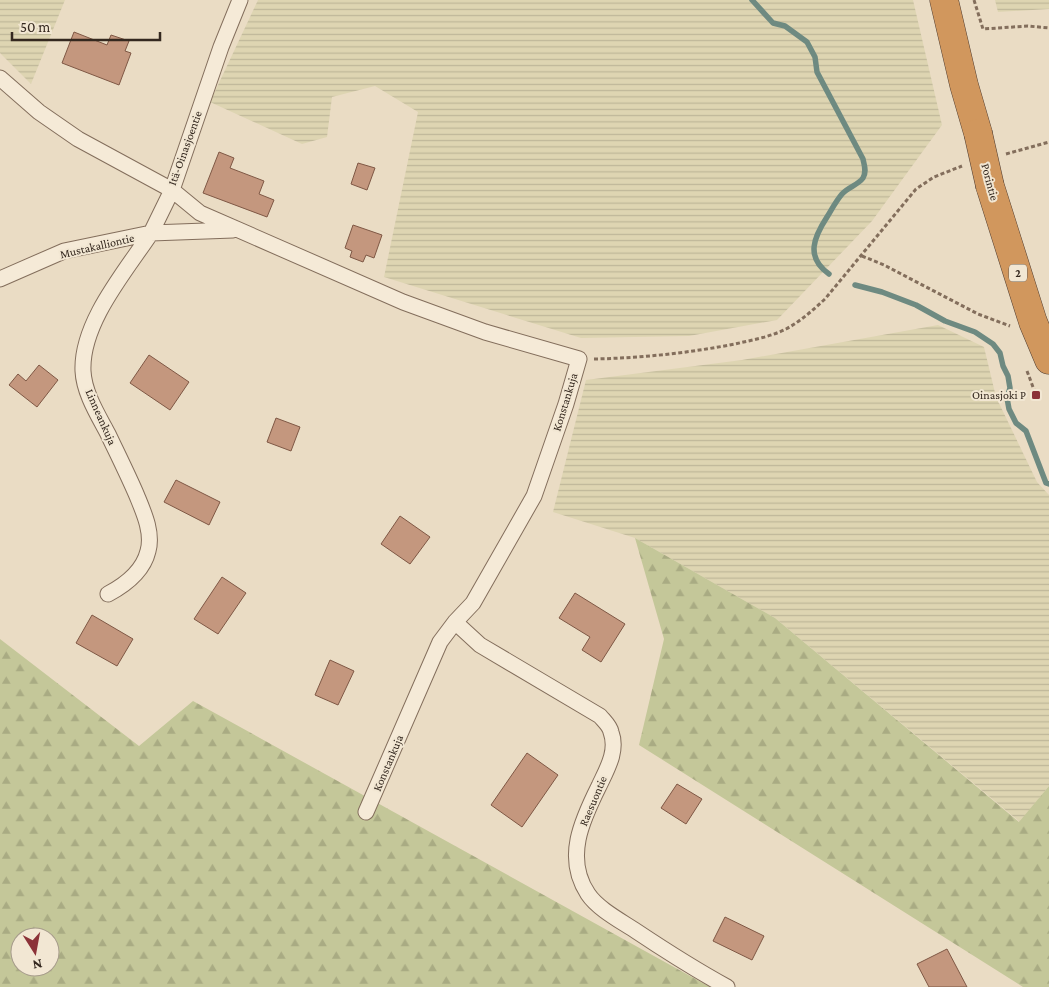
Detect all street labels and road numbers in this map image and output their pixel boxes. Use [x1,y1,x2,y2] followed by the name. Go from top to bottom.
[165,109,205,187] street label: Itä-Oinasjoentie
[978,162,1002,202] street label: Porintie
[58,231,136,261] street label: Mustakalliontie
[1009,264,1027,282] road number: 2
[549,371,581,433] street label: Konstankuja
[82,387,120,448] street label: Linneankuja
[370,732,406,794] street label: Konstankuja
[576,774,610,828] street label: Raesuontie

